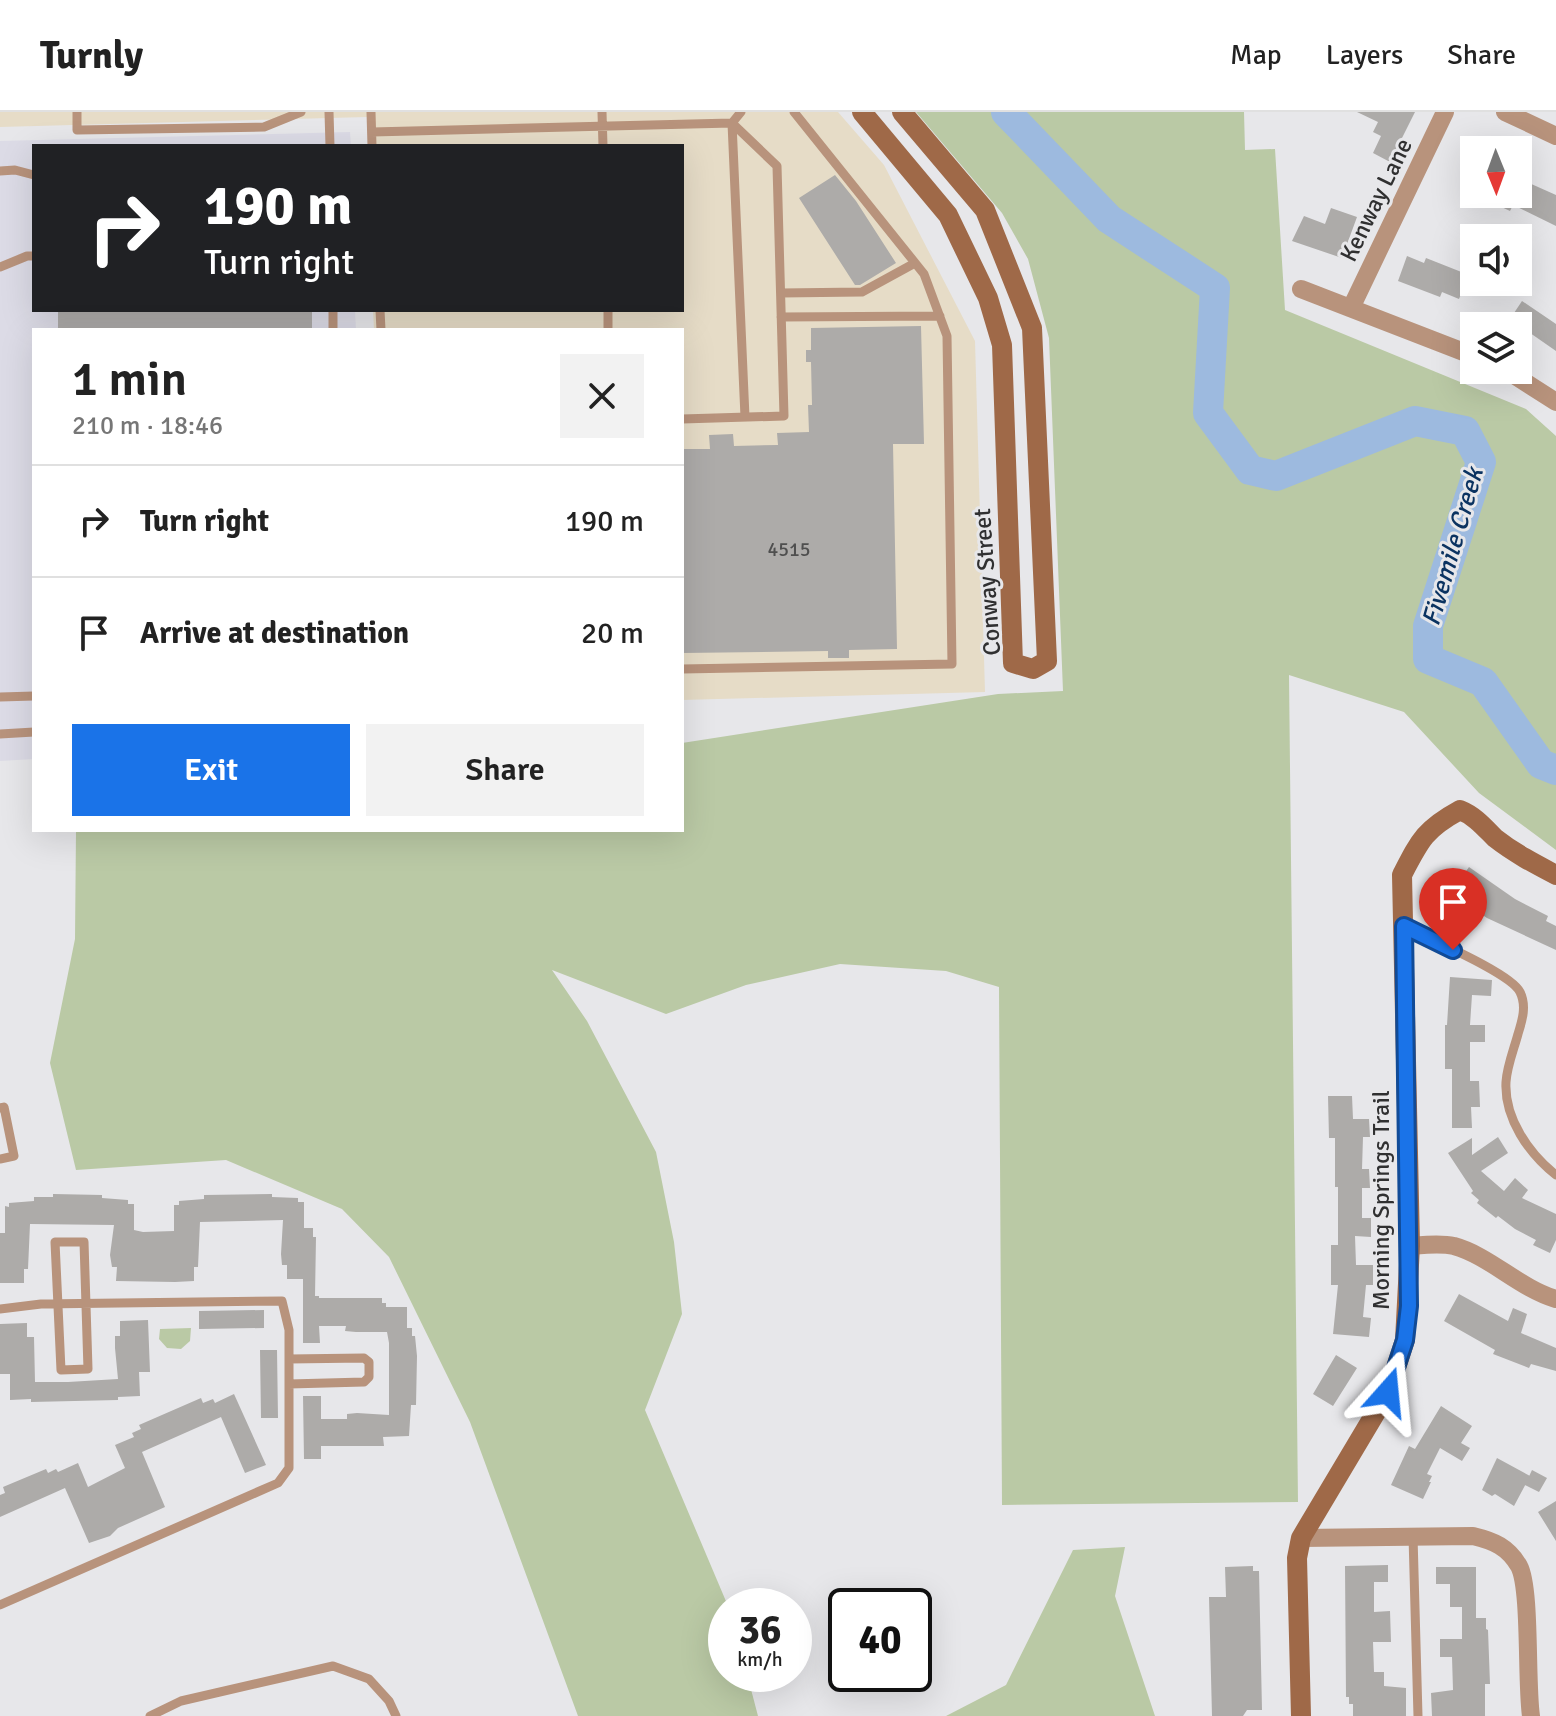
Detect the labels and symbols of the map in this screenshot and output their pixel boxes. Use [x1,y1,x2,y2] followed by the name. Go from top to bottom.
[1333,133,1419,267] street label: Kenway Lane
[1460,136,1532,208] north arrow
[1415,463,1491,630] water label: Fivemile Creek
[967,507,1007,657] street label: Conway Street
[767,537,811,562] house number: 4515
[1419,868,1487,950] pin
[1366,1090,1396,1310] street label: Morning Springs Trail
[1346,1350,1430,1434] position arrow
[828,1588,932,1692] speed limit sign: 40

